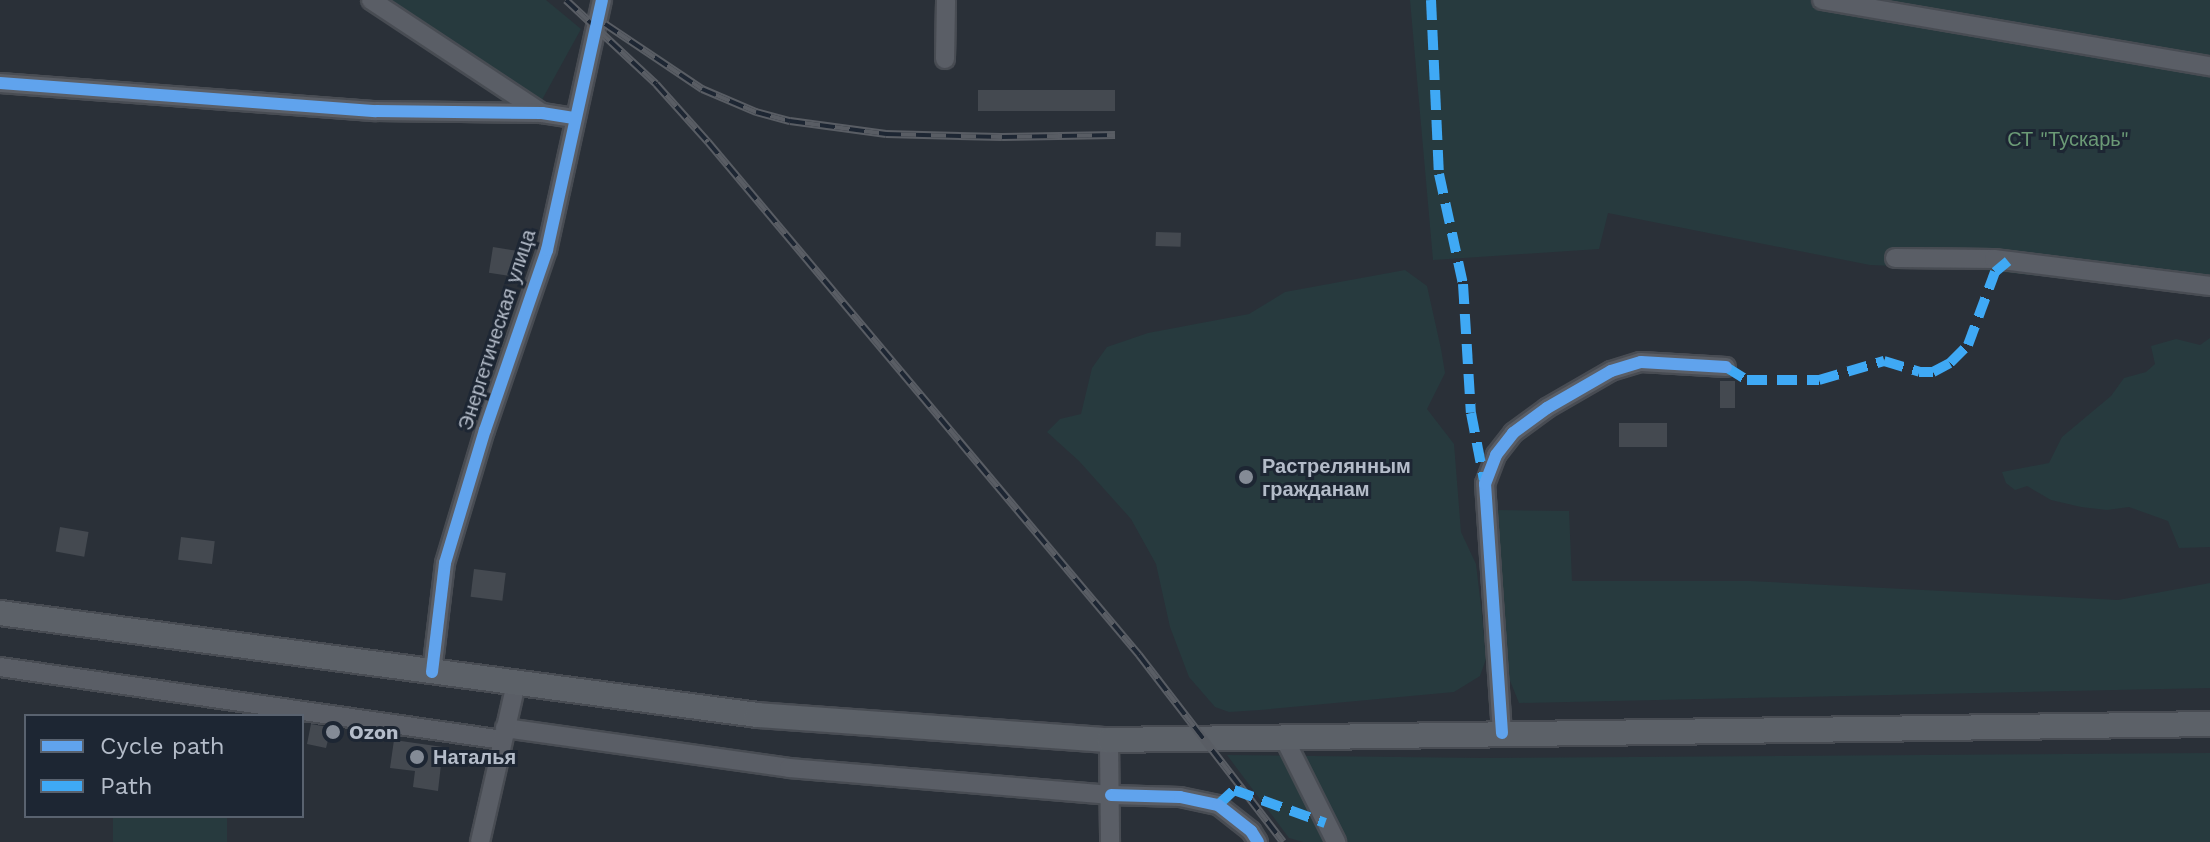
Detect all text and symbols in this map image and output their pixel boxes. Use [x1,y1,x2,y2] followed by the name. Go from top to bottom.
[2007,127,2129,151] park label: СТ "Тускарь"
[453,227,541,433] street label: Энергетическая улица
[1262,454,1411,501] place label: Растрелянным гражданам
[1237,468,1255,486] marker: Растрелянным гражданам
[24,714,304,818] legend
[349,720,398,744] place label: Ozon
[324,723,342,741] marker: Ozon
[100,732,225,760] text: Cycle path
[433,745,516,769] place label: Наталья
[408,748,426,766] marker: Наталья
[100,772,153,800] text: Path

